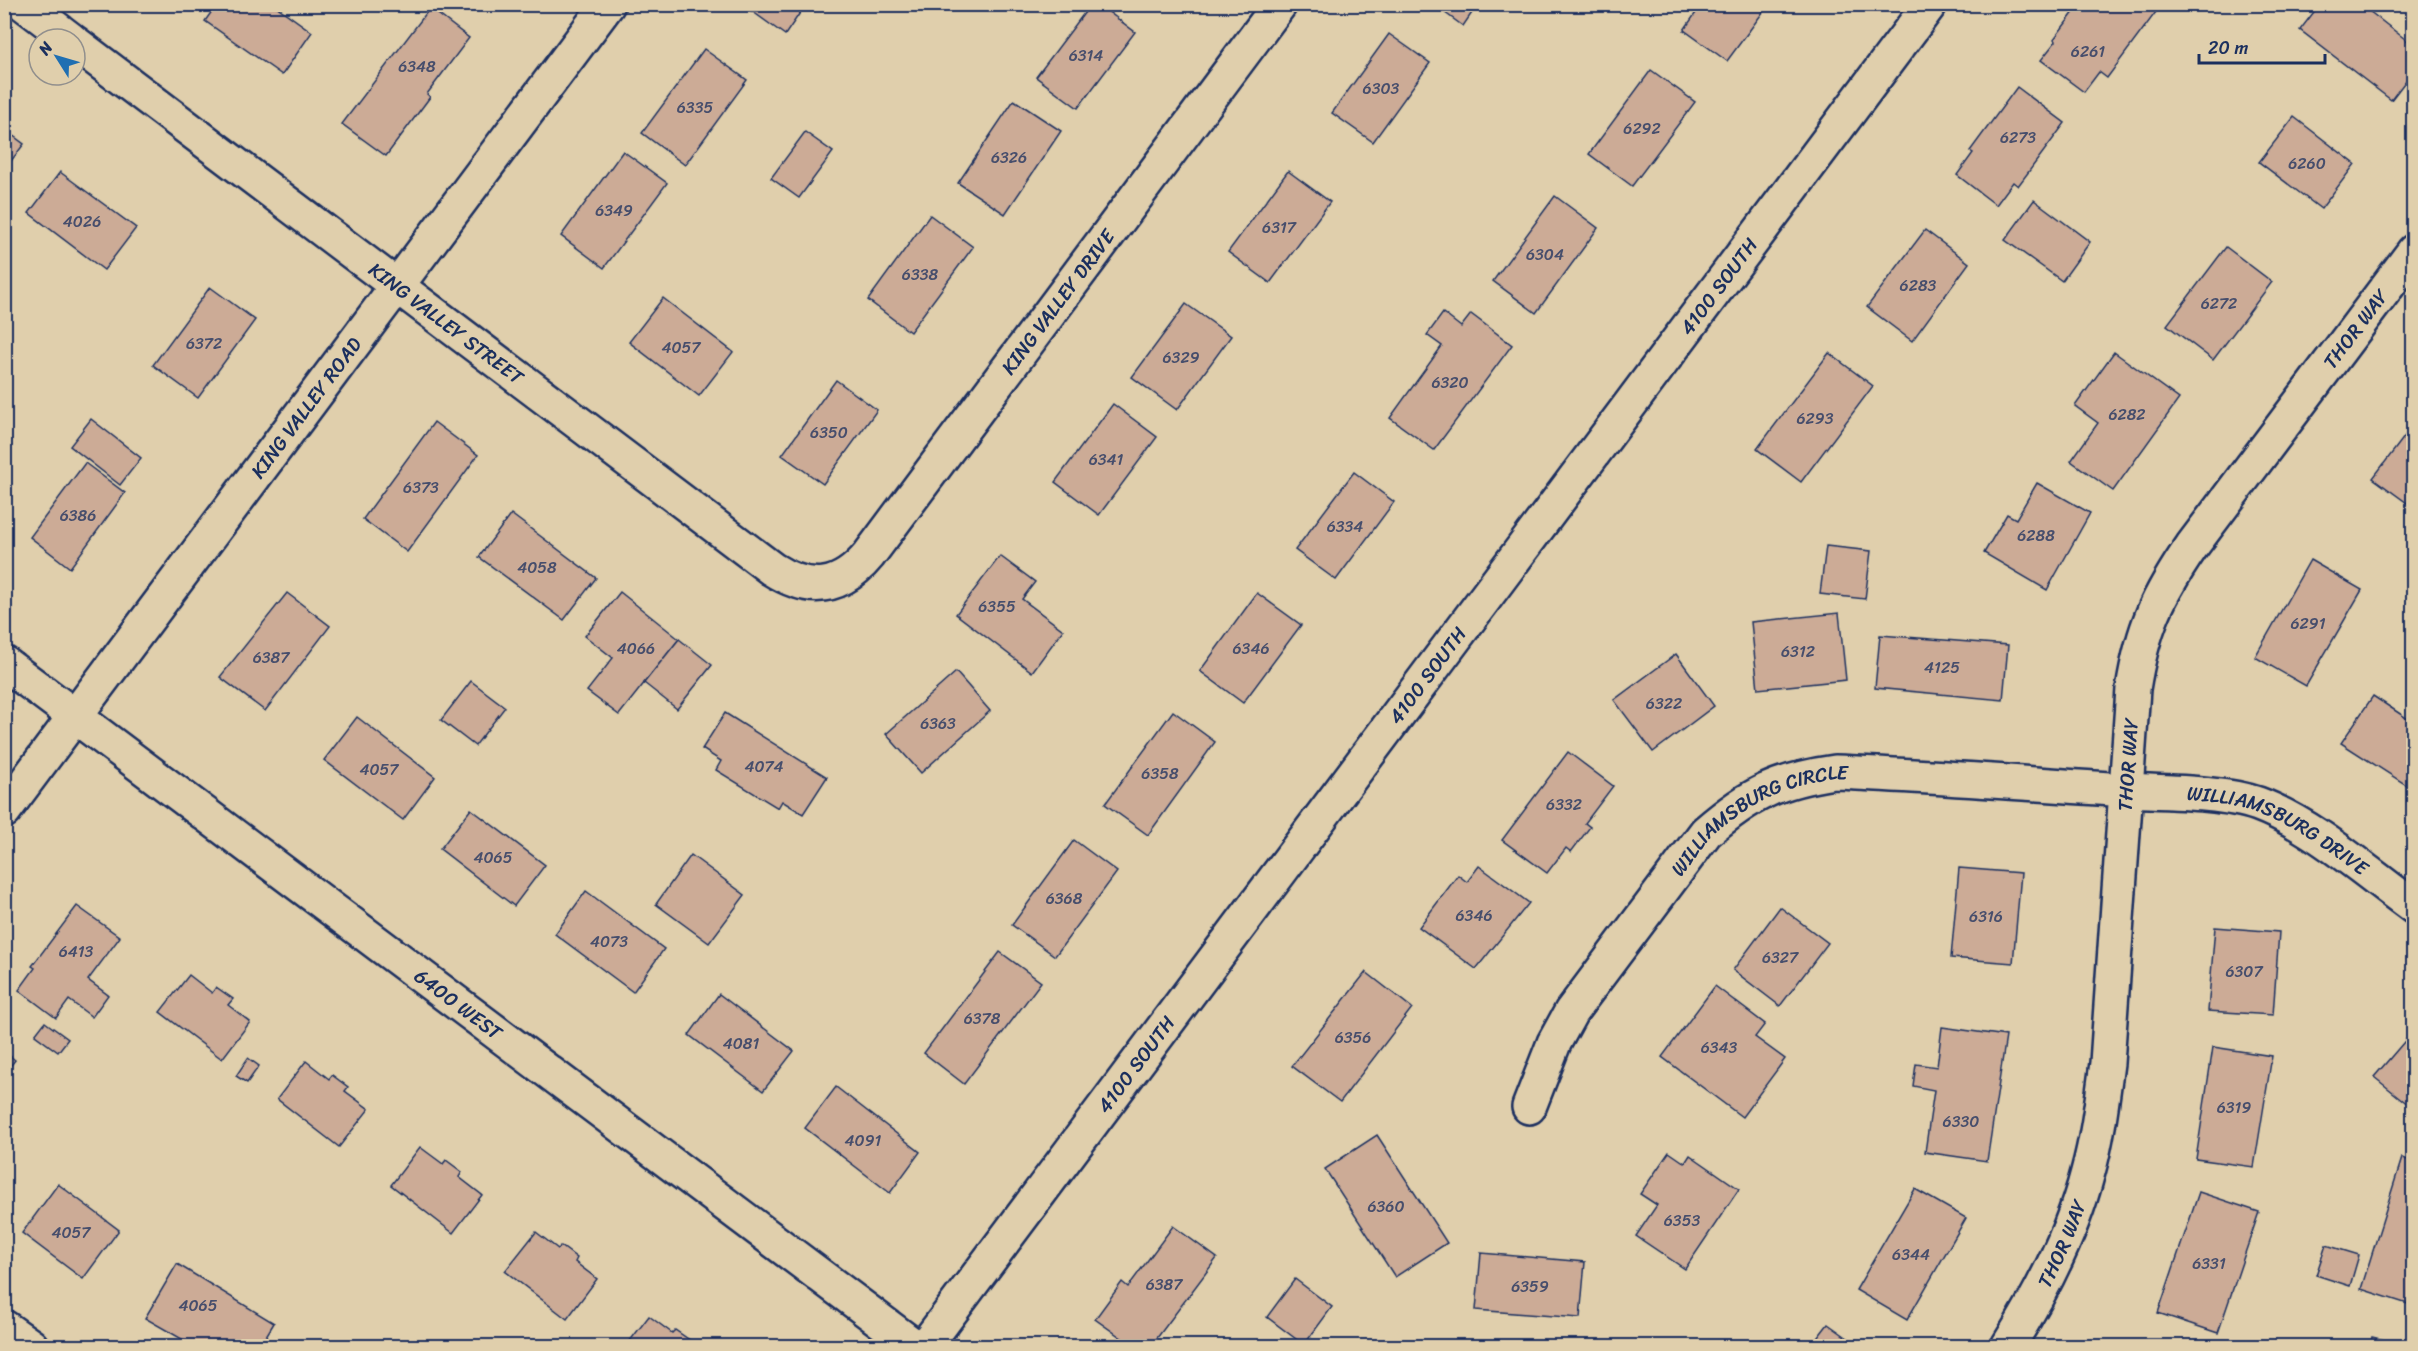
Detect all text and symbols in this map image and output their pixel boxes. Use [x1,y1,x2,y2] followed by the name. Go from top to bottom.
[27,27,87,87] north arrow
[2199,27,2325,65] scale bar
[2208,32,2248,64] text: 20 m
[30,34,61,62] text: N
[2071,37,2105,66] house number: 6261
[1069,41,1103,70] house number: 6314
[398,52,436,81] house number: 6348
[1363,74,1400,103] house number: 6303
[677,93,713,122] house number: 6335
[1623,114,1661,143] house number: 6292
[2000,123,2036,152] house number: 6273
[991,143,1027,172] house number: 6326
[2288,149,2326,178] house number: 6260
[595,196,633,225] house number: 6349
[63,207,101,236] house number: 4026
[1262,213,1297,242] house number: 6317
[992,220,1126,383] street label: KING VALLEY DRIVE
[1671,230,1768,343] street label: 4100 SOUTH
[1526,240,1564,269] house number: 6304
[361,253,532,395] street label: KING VALLEY STREET
[902,260,938,289] house number: 6338
[1900,271,1937,300] house number: 6283
[2314,281,2398,377] street label: THOR WAY
[2201,289,2237,318] house number: 6272
[186,329,222,358] house number: 6372
[242,329,371,486] street label: KING VALLEY ROAD
[661,333,701,362] house number: 4057
[1163,343,1200,372] house number: 6329
[1431,368,1469,397] house number: 6320
[2108,400,2146,429] house number: 6282
[1797,404,1834,433] house number: 6293
[810,418,848,447] house number: 6350
[1089,445,1123,474] house number: 6341
[403,473,439,502] house number: 6373
[60,501,96,530] house number: 6386
[1327,512,1363,541] house number: 6334
[2017,521,2055,550] house number: 6288
[517,553,557,582] house number: 4058
[978,592,1016,621] house number: 6355
[2290,609,2326,638] house number: 6291
[1379,619,1476,732] street label: 4100 SOUTH
[617,634,655,663] house number: 4066
[1233,634,1269,663] house number: 6346
[1781,637,1815,666] house number: 6312
[253,643,290,672] house number: 6387
[1924,653,1960,682] house number: 4125
[1646,689,1682,718] house number: 6322
[920,709,956,738] house number: 6363
[2108,716,2149,813] street label: THOR WAY
[744,752,784,781] house number: 4074
[359,755,399,784] house number: 4057
[1661,755,1850,884] street label: WILLIAMSBURG CIRCLE
[1141,759,1179,788] house number: 6358
[2186,776,2378,886] street label: WILLIAMSBURG DRIVE
[1546,790,1582,819] house number: 6332
[474,843,513,872] house number: 4065
[1046,884,1083,913] house number: 6368
[1456,901,1492,930] house number: 6346
[1969,902,2003,931] house number: 6316
[590,927,628,956] house number: 4073
[59,937,94,966] house number: 6413
[1762,943,1799,972] house number: 6327
[2225,957,2263,986] house number: 6307
[406,959,511,1050] street label: 6400 WEST
[964,1004,1001,1033] house number: 6378
[1088,1008,1185,1121] street label: 4100 SOUTH
[1335,1023,1371,1052] house number: 6356
[723,1029,759,1058] house number: 4081
[1701,1033,1738,1062] house number: 6343
[2217,1093,2251,1122] house number: 6319
[1943,1107,1979,1136] house number: 6330
[845,1126,882,1155] house number: 4091
[1367,1192,1405,1221] house number: 6360
[2028,1194,2097,1294] street label: THOR WAY
[1664,1206,1700,1235] house number: 6353
[51,1218,91,1247] house number: 4057
[1892,1240,1930,1269] house number: 6344
[2192,1249,2226,1278] house number: 6331
[1146,1270,1183,1299] house number: 6387
[1511,1272,1549,1301] house number: 6359
[179,1291,218,1320] house number: 4065

